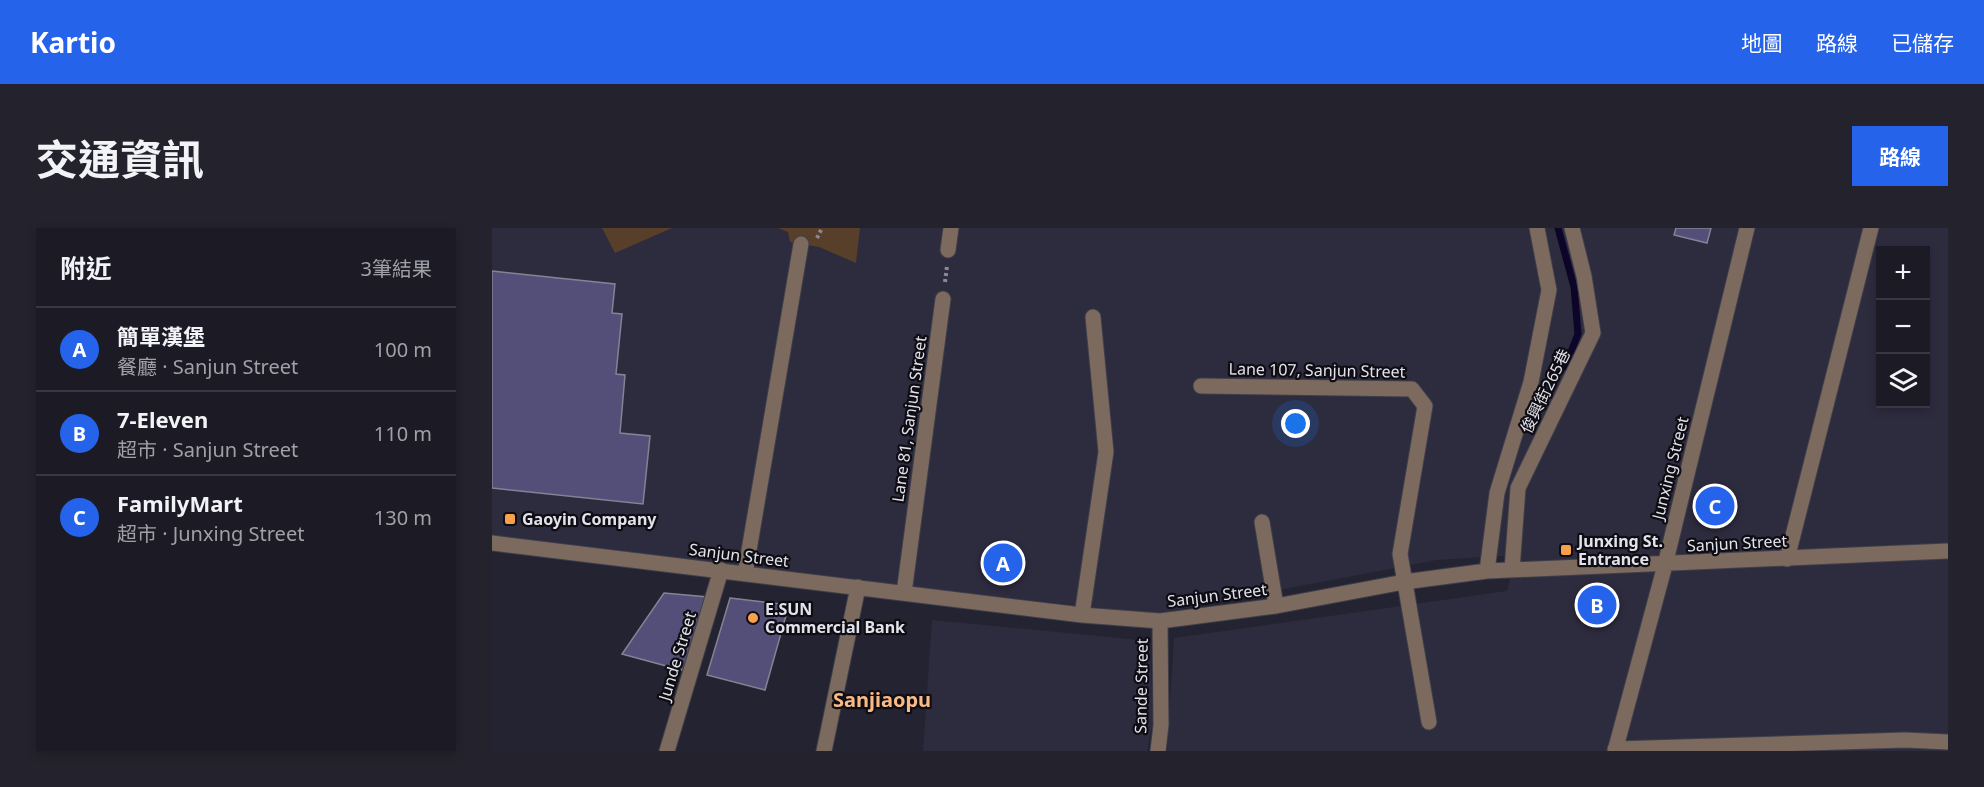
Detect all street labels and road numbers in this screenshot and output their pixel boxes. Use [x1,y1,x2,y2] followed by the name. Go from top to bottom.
[886,334,932,504] street label: Lane 81, Sanjun Street
[1515,345,1575,437] street label: 俊興街265巷
[1228,357,1406,383] street label: Lane 107, Sanjun Street
[1646,414,1693,524] street label: Junxing Street
[1686,529,1788,557] street label: Sanjun Street
[688,538,790,572] street label: Sanjun Street
[1166,578,1268,612] street label: Sanjun Street
[652,609,701,705] street label: Junde Street
[1129,638,1153,734] street label: Sande Street

